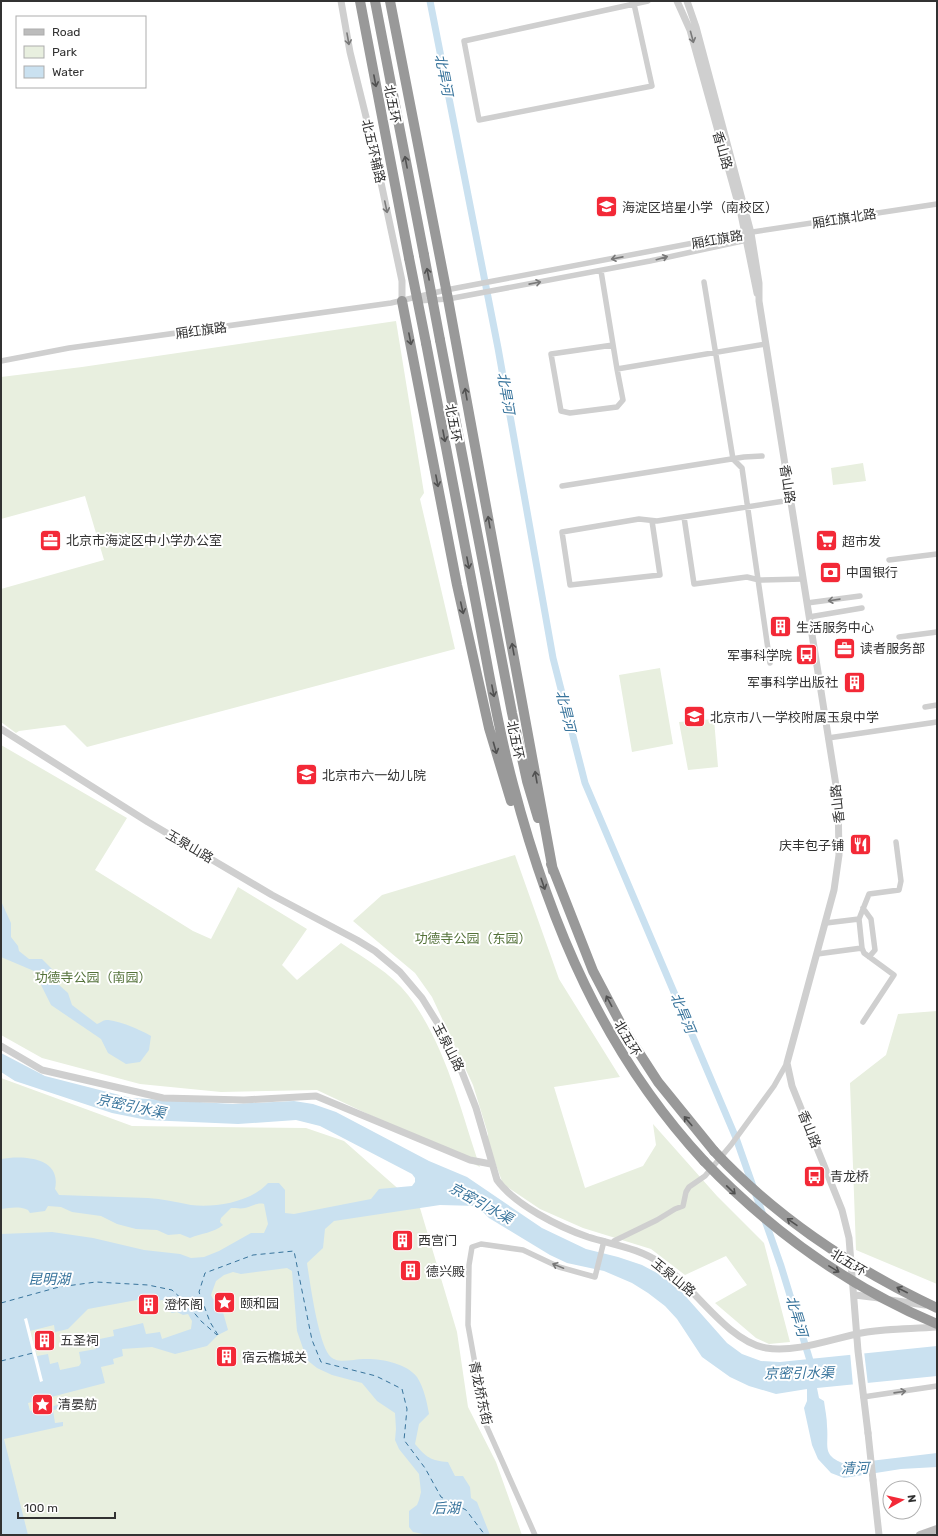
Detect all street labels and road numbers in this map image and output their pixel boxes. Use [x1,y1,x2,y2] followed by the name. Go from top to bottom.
[381,84,404,125] street label: 北五环
[359,118,388,184] street label: 北五环辅路
[710,129,735,171] street label: 香山路
[811,206,877,231] street label: 厢红旗北路
[690,228,744,251] street label: 厢红旗路
[174,319,228,342] street label: 厢红旗路
[442,403,465,444] street label: 北五环
[777,464,798,505] street label: 香山路
[504,719,527,761] street label: 北五环
[828,784,847,824] street label: 香山路
[163,827,216,866] street label: 玉泉山路
[611,1018,644,1059] street label: 北五环
[430,1021,467,1074] street label: 玉泉山路
[795,1108,824,1150] street label: 香山路
[828,1246,869,1279] street label: 北五环
[649,1255,699,1300] street label: 玉泉山路
[466,1360,495,1426] street label: 青龙桥东街

